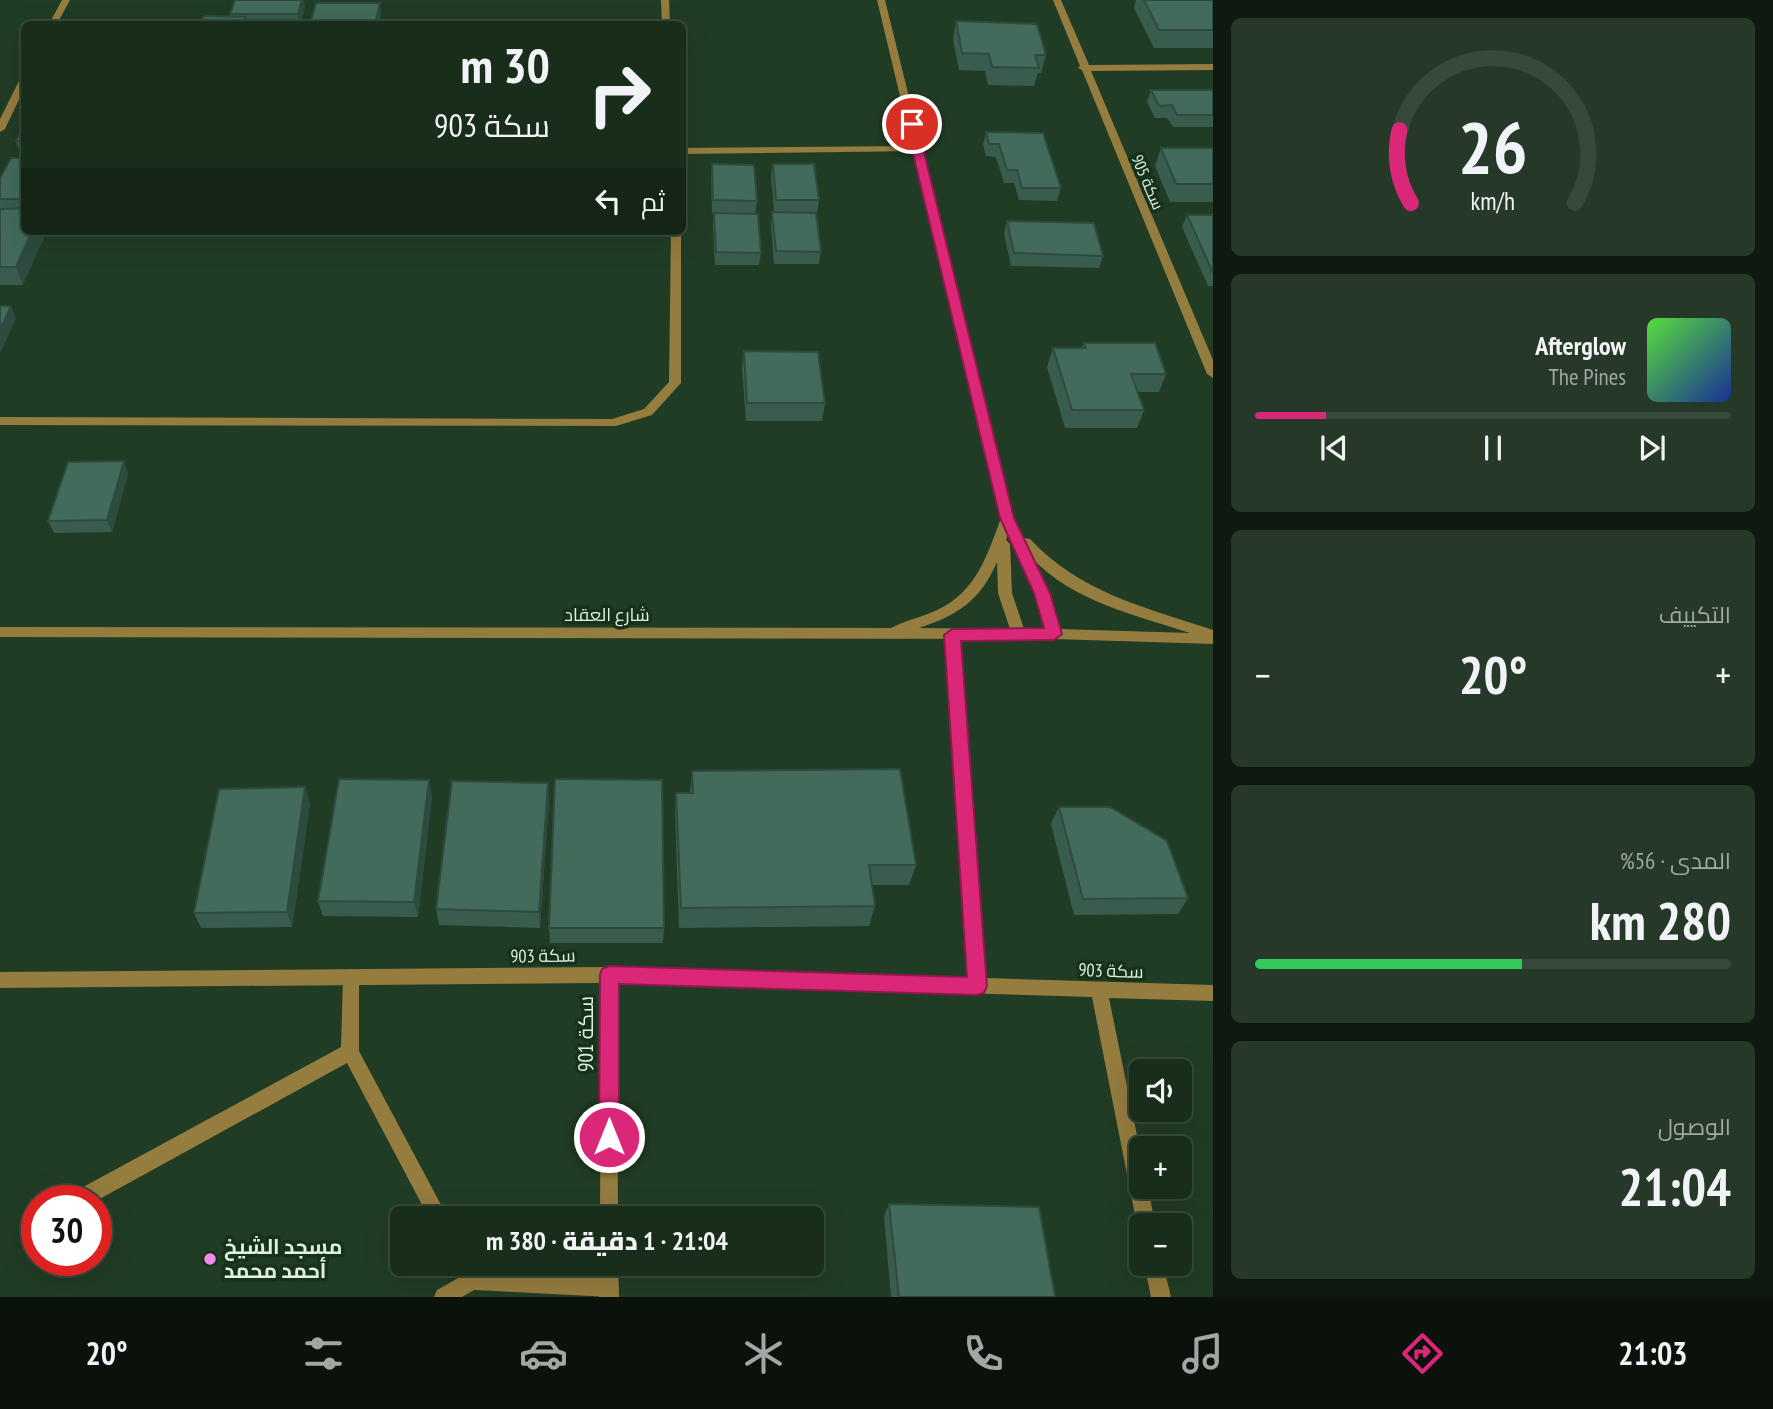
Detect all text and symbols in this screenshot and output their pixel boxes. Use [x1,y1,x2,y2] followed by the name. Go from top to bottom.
[461,33,550,97] text: 30 m
[574,49,665,140] icon: right
[882,94,942,154] pin
[1458,99,1528,193] text: 26
[434,104,550,146] text: سكة 903
[893,105,931,143] icon: arrive
[1127,151,1169,213] street label: سكة 905
[589,182,627,220] icon: left
[641,185,665,218] text: ثم
[1471,185,1515,217] text: km/h
[1535,329,1626,362] text: Afterglow
[1548,362,1626,391] text: The Pines
[1315,429,1353,467] icon: previous
[1474,429,1512,467] icon: pause
[1633,429,1671,467] icon: next
[1659,600,1731,629] text: التكييف
[564,603,650,627] street label: شارع العقاد
[1459,641,1527,708] text: 20°
[1255,650,1271,699] text: −
[1715,650,1731,699] text: +
[1620,846,1731,875] text: المدى · 56%
[1590,887,1731,954] text: 280 km
[510,943,576,968] street label: سكة 903
[1078,958,1144,983] street label: سكة 903
[572,996,599,1072] street label: سكة 901
[1129,1059,1192,1276] map controls
[1129,1059,1192,1122] button: sound
[572,1100,646,1174] position arrow
[1658,1112,1731,1141] text: الوصول
[1129,1136,1192,1199] button: +
[1619,1153,1731,1220] text: 21:04
[21,1185,112,1276] speed limit sign: 30
[1129,1213,1192,1276] button: −
[486,1224,728,1257] text: 21:04 · 1 دقيقة · 380 m
[224,1233,342,1284] place label: مسجد الشيخ أحمد محمد
[202,1251,218,1267] marker: مسجد الشيخ أحمد محمد
[299,1329,348,1378] icon: filters
[519,1329,568,1378] icon: car
[739,1329,788,1378] icon: climate
[959,1329,1008,1378] icon: phone
[1178,1329,1227,1378] icon: music
[1398,1329,1447,1378] icon: directions
[86,1332,128,1374] text: 20°
[1618,1332,1688,1374] text: 21:03

